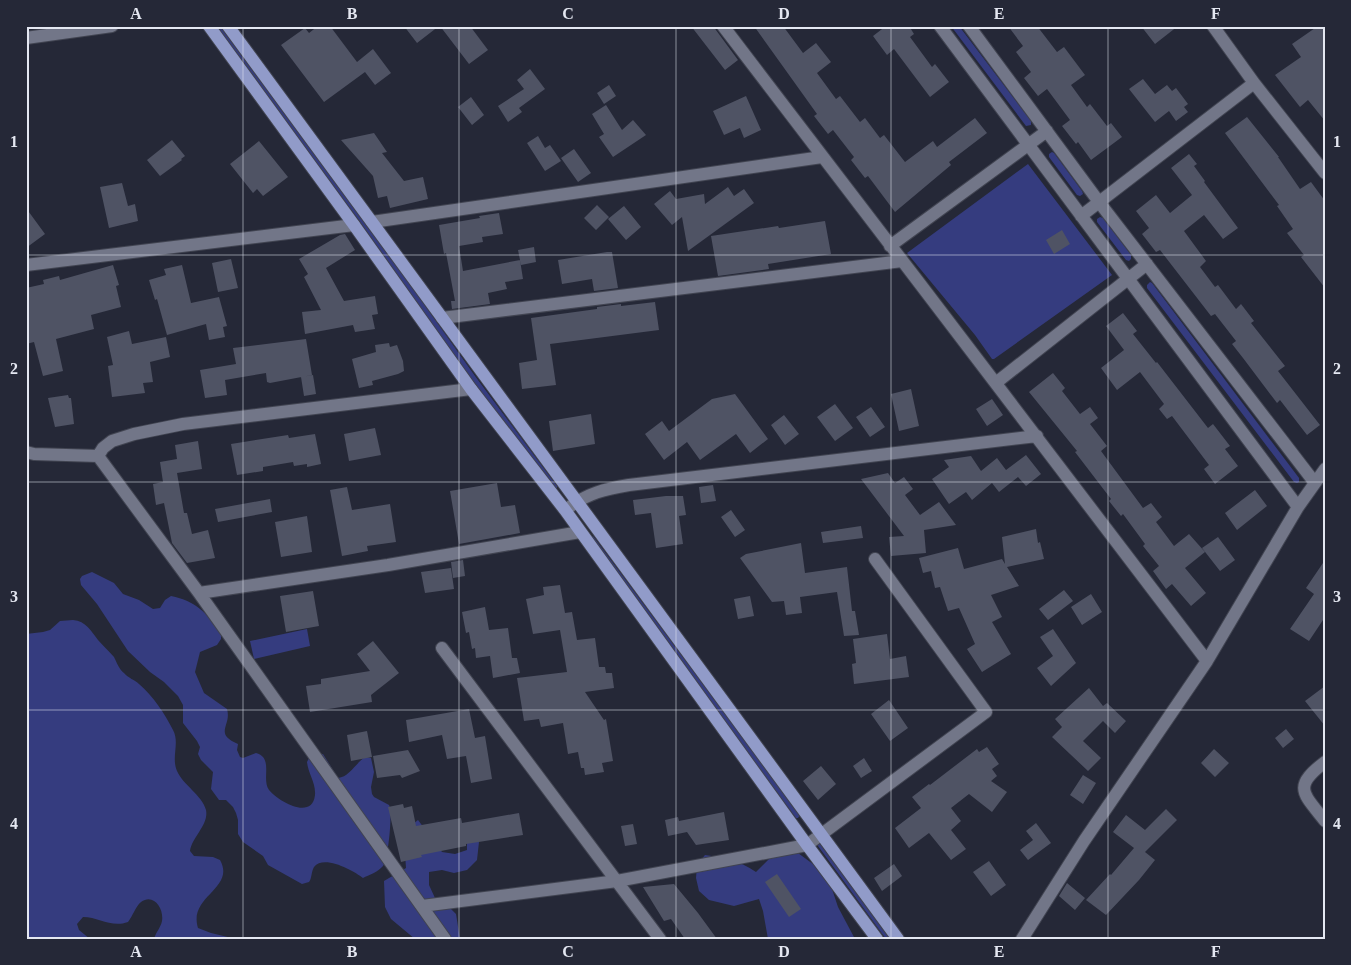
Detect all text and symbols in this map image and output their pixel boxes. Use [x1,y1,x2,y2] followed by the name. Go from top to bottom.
[130,5,142,22] text: A
[347,5,358,22] text: B
[562,5,574,22] text: C
[778,5,790,22] text: D
[994,5,1004,22] text: E
[1211,5,1221,22] text: F
[10,133,18,150] text: 1
[1333,133,1341,150] text: 1
[10,360,18,377] text: 2
[1333,360,1341,377] text: 2
[10,588,18,605] text: 3
[1333,588,1341,605] text: 3
[10,815,18,832] text: 4
[1333,815,1341,832] text: 4
[130,943,142,960] text: A
[347,943,358,960] text: B
[562,943,574,960] text: C
[778,943,790,960] text: D
[994,943,1004,960] text: E
[1211,943,1221,960] text: F

